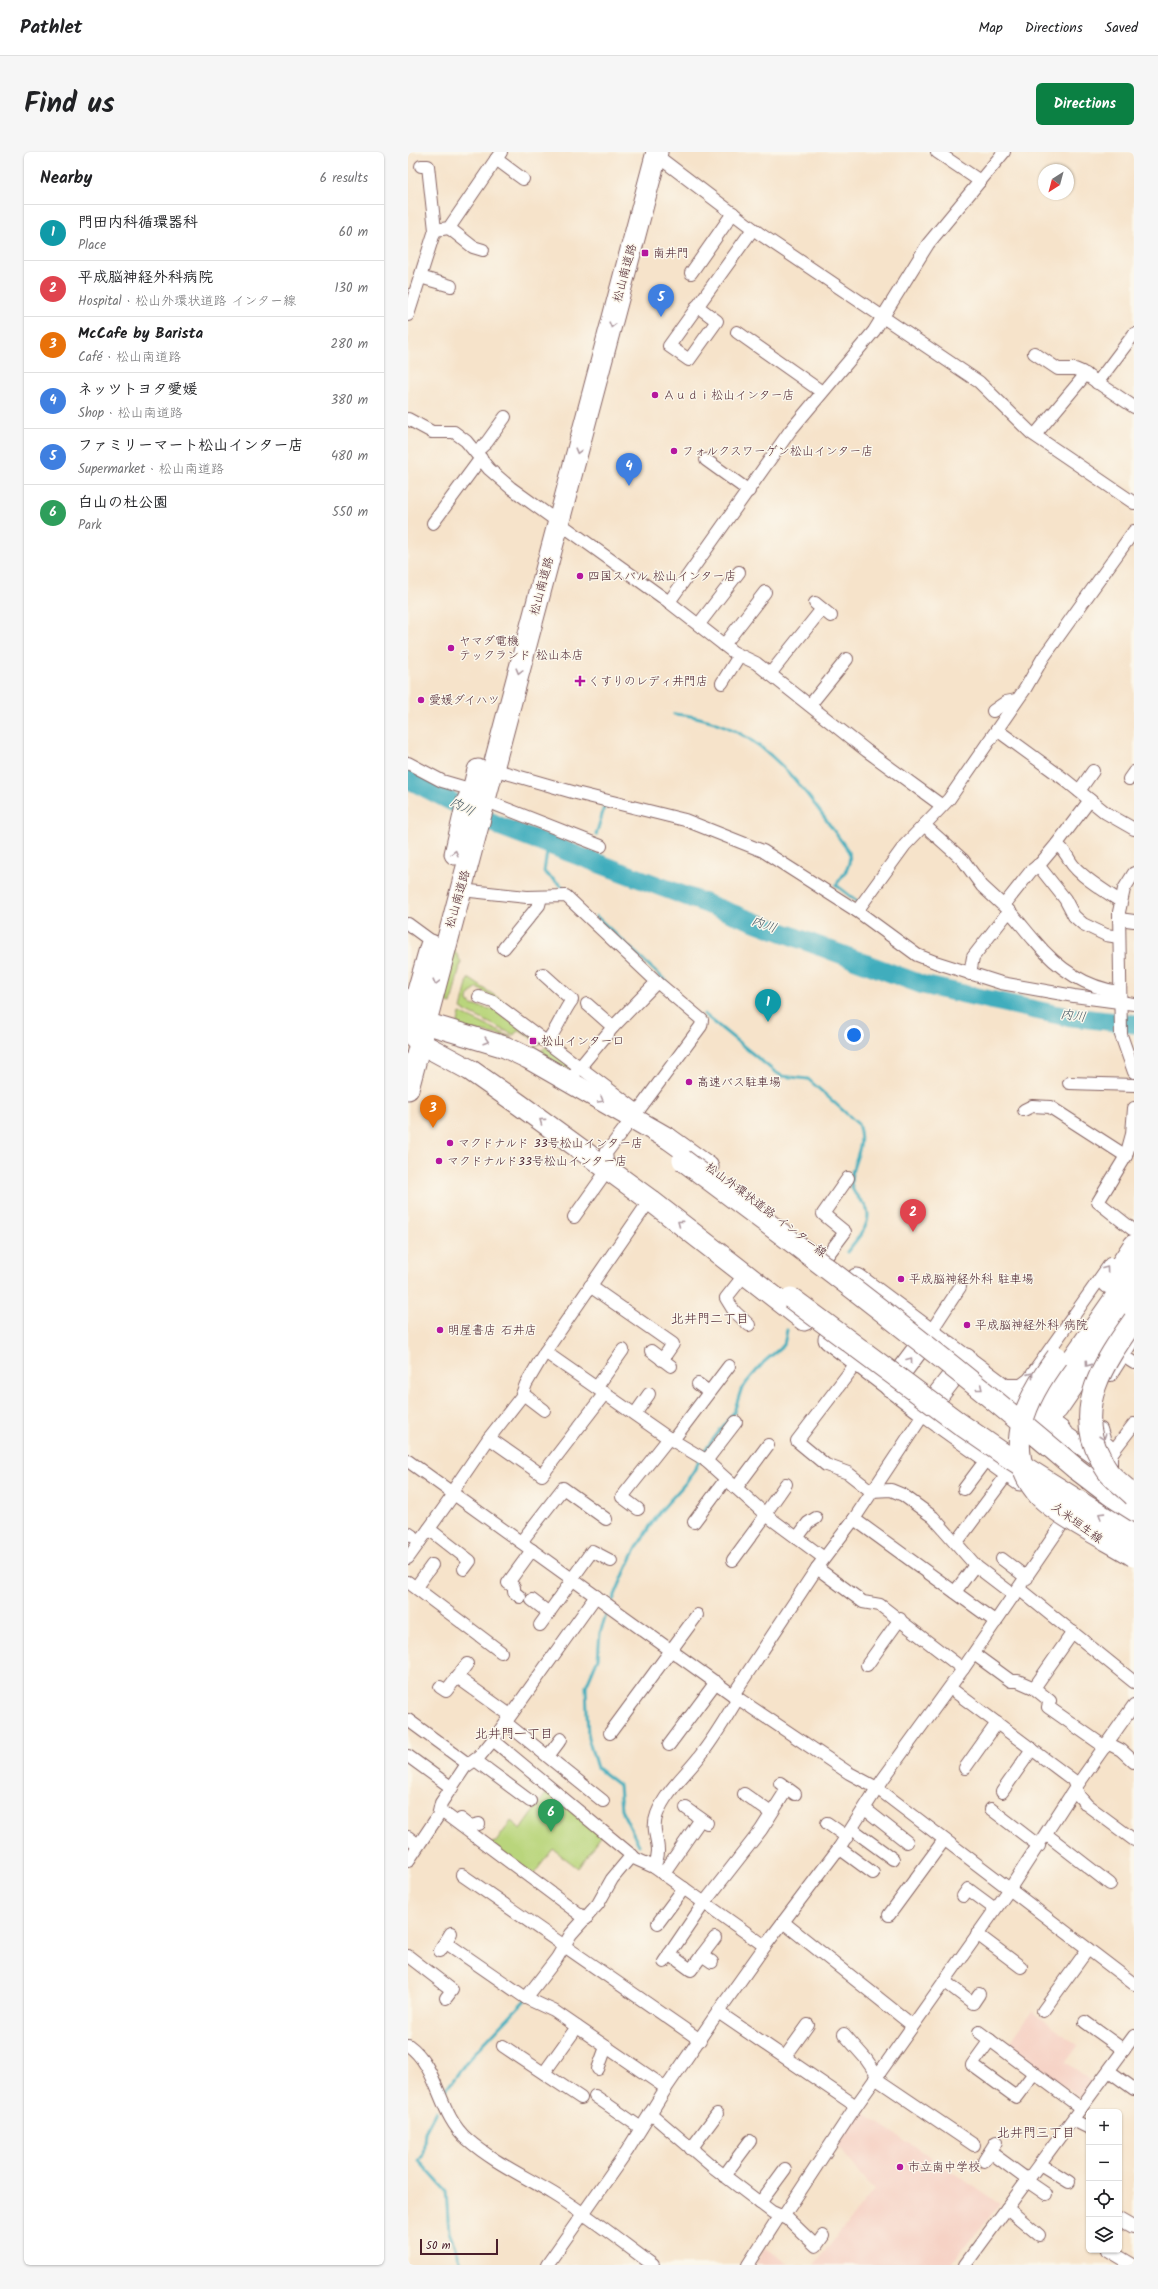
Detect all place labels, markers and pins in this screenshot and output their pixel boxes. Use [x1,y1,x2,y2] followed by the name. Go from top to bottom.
[653,244,689,263] place label: 南井門
[640,248,650,258] marker: 南井門
[648,284,674,317] pin: 5
[663,386,795,405] place label: Ａｕｄｉ松山インター店
[650,390,660,400] marker: Ａｕｄｉ松山インター店
[682,442,873,461] place label: フォルクスワーゲン松山インター店
[669,446,679,456] marker: フォルクスワーゲン松山インター店
[616,453,642,486] pin: 4
[588,567,736,586] place label: 四国スバル 松山インター店
[575,571,585,581] marker: 四国スバル 松山インター店
[459,632,584,665] place label: ヤマダ電機 テックランド 松山本店
[446,643,456,653] marker: ヤマダ電機 テックランド 松山本店
[588,672,708,691] place label: くすりのレディ井門店
[575,676,585,686] marker: くすりのレディ井門店
[429,691,500,710] place label: 愛媛ダイハツ
[416,695,426,705] marker: 愛媛ダイハツ
[755,989,781,1022] pin: 1
[541,1032,625,1051] place label: 松山インター口
[528,1036,538,1046] marker: 松山インター口
[697,1073,781,1092] place label: 高速バス駐車場
[684,1077,694,1087] marker: 高速バス駐車場
[420,1095,446,1128] pin: 3
[458,1134,643,1153] place label: マクドナルド 33号松山インター店
[445,1138,455,1148] marker: マクドナルド 33号松山インター店
[447,1152,627,1171] place label: マクドナルド33号松山インター店
[434,1156,444,1166] marker: マクドナルド33号松山インター店
[900,1199,926,1232] pin: 2
[909,1270,1034,1289] place label: 平成脳神経外科 駐車場
[896,1274,906,1284] marker: 平成脳神経外科 駐車場
[975,1316,1088,1335] place label: 平成脳神経外科 病院
[962,1320,972,1330] marker: 平成脳神経外科 病院
[448,1321,537,1340] place label: 明屋書店 石井店
[435,1325,445,1335] marker: 明屋書店 石井店
[538,1799,564,1832] pin: 6
[908,2158,980,2177] place label: 市立南中学校
[895,2162,905,2172] marker: 市立南中学校

